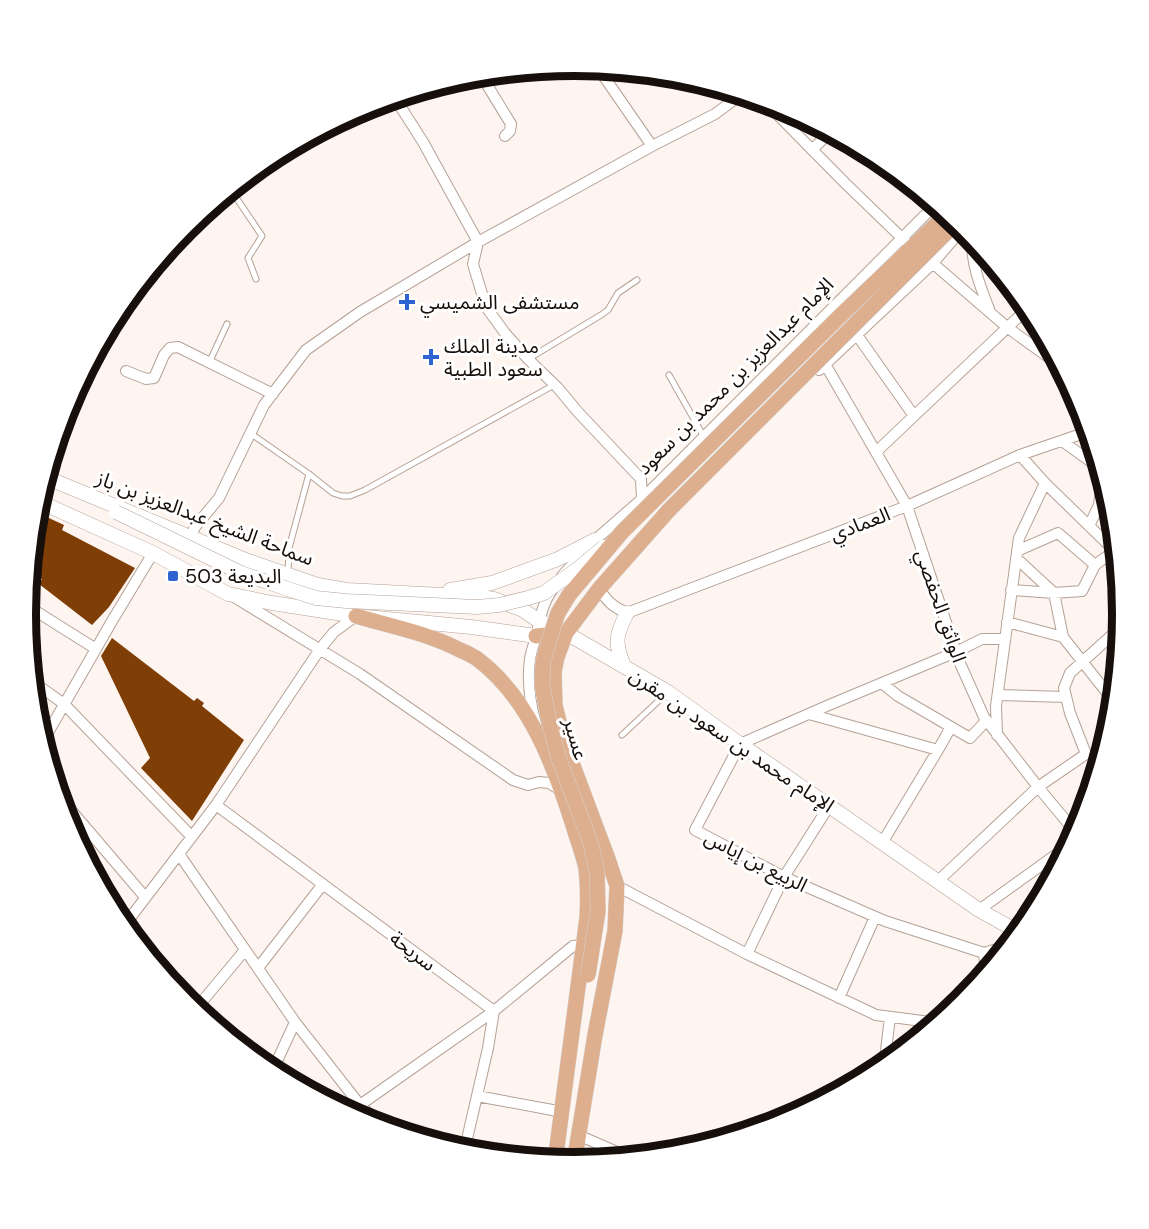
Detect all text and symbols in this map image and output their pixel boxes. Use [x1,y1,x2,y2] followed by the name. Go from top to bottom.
[631,272,841,482] street label: الإمام عبدالعزيز بن محمد بن سعود
[420,289,580,318] place label: مستشفى الشميسي
[398,293,416,311] marker: مستشفى الشميسي
[444,333,543,382] place label: مدينة الملك سعود الطبية
[422,348,440,366] marker: مدينة الملك سعود الطبية
[91,464,317,573] street label: سماحة الشيخ عبدالعزيز بن باز
[826,501,895,550] street label: العمادي
[907,546,972,667] street label: الواثق الحفصي
[185,563,282,589] place label: البديعة 503
[166,569,180,583] marker: البديعة 503
[624,662,839,820] street label: الإمام محمد بن سعود بن مقرن
[557,714,594,763] street label: عسير
[699,824,812,900] street label: الربيع بن إياس
[385,925,441,977] street label: سريحة

